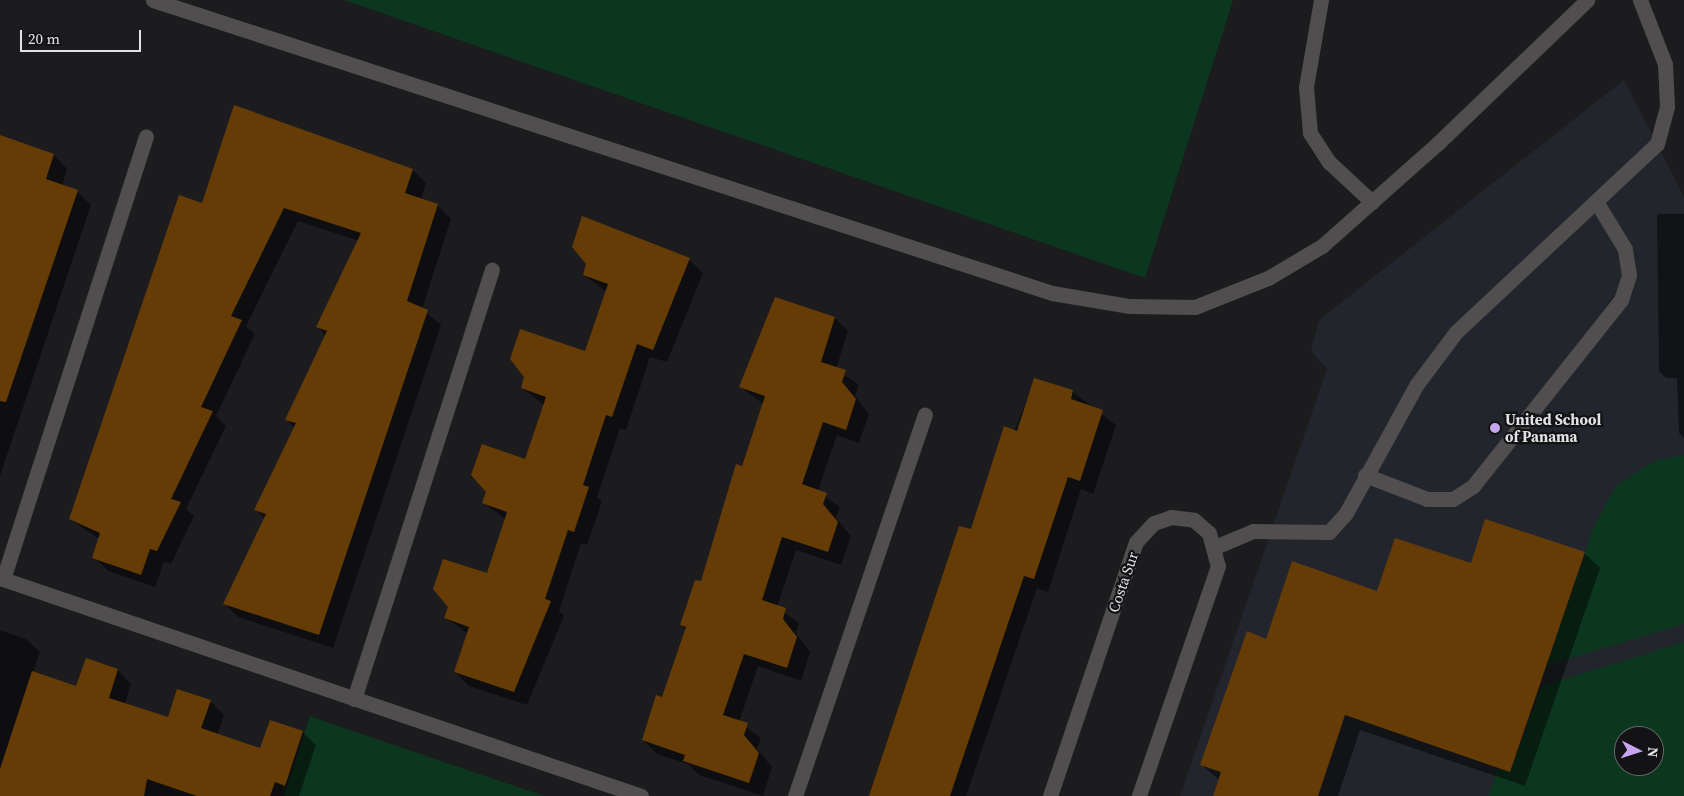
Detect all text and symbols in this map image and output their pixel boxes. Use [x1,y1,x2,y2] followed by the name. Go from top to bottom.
[22,20,144,52] scale bar
[28,28,60,49] text: 20 m
[1505,410,1601,445] place label: United School of Panama
[1489,422,1501,434] marker: United School of Panama
[1104,549,1142,615] street label: Costa Sur
[1614,726,1664,776] north arrow
[1643,746,1663,758] text: N

